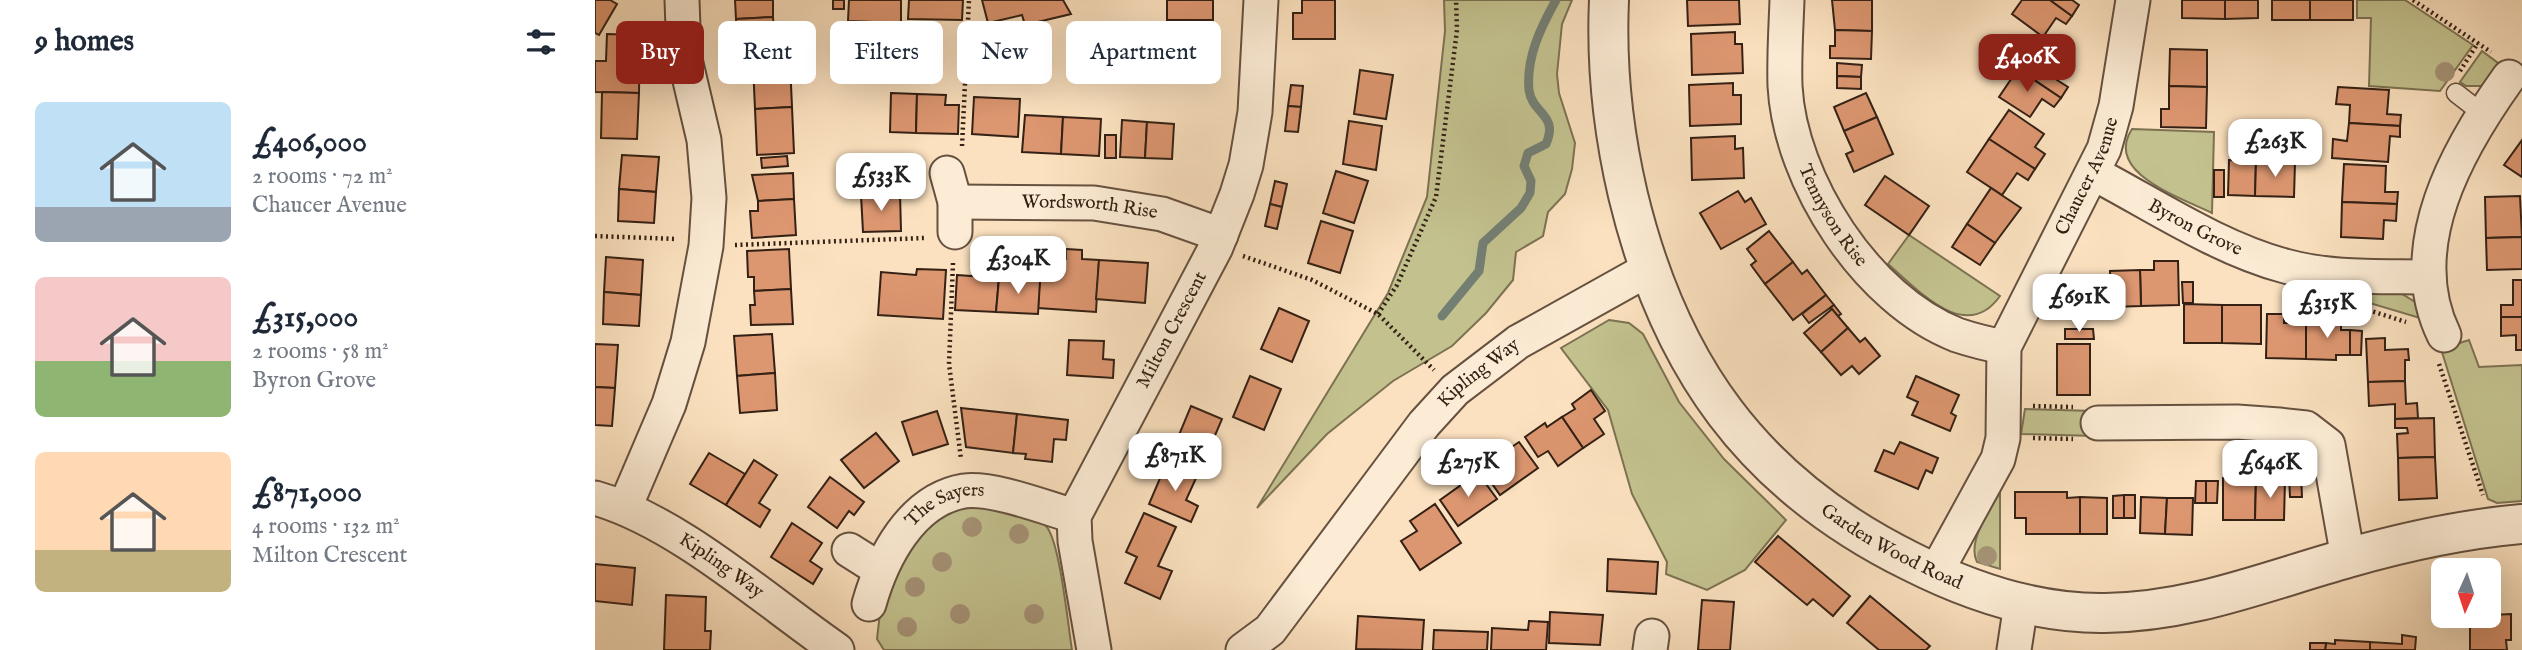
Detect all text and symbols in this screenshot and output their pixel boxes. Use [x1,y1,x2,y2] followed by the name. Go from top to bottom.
[616,21,704,84] chip: Buy
[718,21,816,84] chip: Rent
[830,21,943,84] chip: Filters
[957,21,1052,84] chip: New
[1066,21,1221,84] chip: Apartment
[35,23,134,61] text: 9 homes
[522,23,560,61] icon: filters
[1978,34,2076,94] pin: £406K
[1995,42,2059,71] text: £406K
[2050,114,2124,240] street label: Chaucer Avenue
[2226,120,2324,179] pin: £263K
[252,124,367,162] text: £406,000
[2244,127,2306,156] text: £263K
[91,130,175,214] icon: home
[832,154,930,213] pin: £533K
[852,161,910,190] text: £533K
[1792,161,1873,273] street label: Tennyson Rise
[252,162,393,191] text: 2 rooms · 72 m²
[1022,190,1160,225] street label: Wordsworth Rise
[252,191,407,220] text: Chaucer Avenue
[2144,194,2246,262] street label: Byron Grove
[969,236,1067,296] pin: £304K
[986,244,1050,273] text: £304K
[1132,267,1213,392] street label: Milton Crescent
[2030,274,2128,334] pin: £691K
[2278,280,2376,340] pin: £315K
[2049,282,2109,311] text: £691K
[2298,288,2356,317] text: £315K
[252,299,358,337] text: £315,000
[91,305,175,389] icon: home
[1433,333,1525,413] street label: Kipling Way
[252,337,389,366] text: 2 rooms · 58 m²
[252,366,376,395] text: Byron Grove
[1126,434,1224,493] pin: £871K
[1419,440,1517,499] pin: £275K
[2221,440,2319,500] pin: £646K
[1145,441,1205,470] text: £871K
[1437,447,1499,476] text: £275K
[2238,448,2302,477] text: £646K
[252,474,362,512] text: £871,000
[900,478,986,532] street label: The Sayers
[91,480,175,564] icon: home
[1816,499,1967,596] street label: Garden Wood Road
[252,512,400,541] text: 4 rooms · 132 m²
[674,528,769,604] street label: Kipling Way
[252,541,407,570] text: Milton Crescent
[2431,558,2501,628] north arrow
[2431,558,2501,628] map controls

